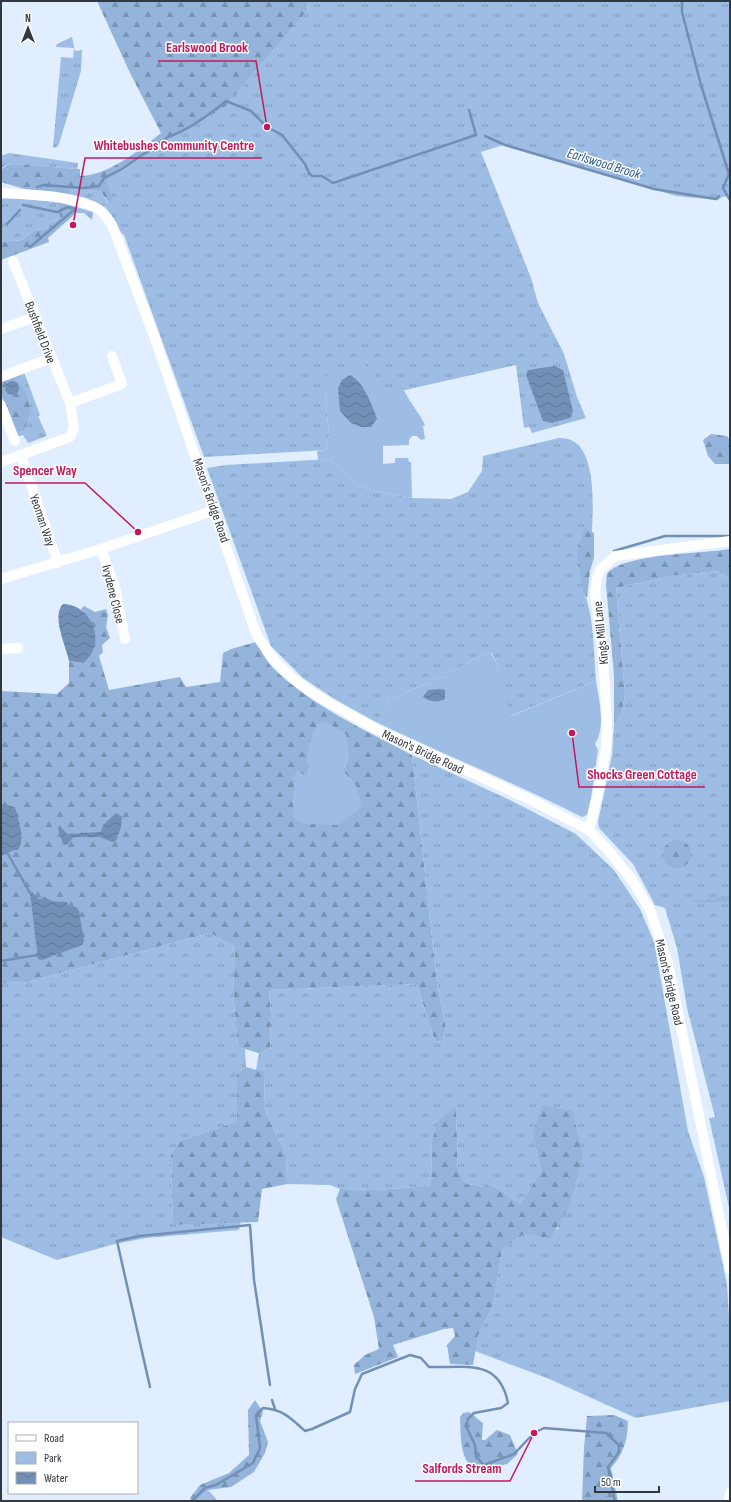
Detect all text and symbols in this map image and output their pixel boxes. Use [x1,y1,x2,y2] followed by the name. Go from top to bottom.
[8,8,48,48] north arrow
[25,12,31,25] text: N
[158,35,256,61] callout: Earlswood Brook
[166,39,248,56] text: Earlswood Brook
[85,132,262,158] callout: Whitebushes Community Centre
[94,137,254,154] text: Whitebushes Community Centre
[565,144,643,183] water label: Earlswood Brook
[21,299,59,366] street label: Bushfield Drive
[189,456,233,545] street label: Mason's Bridge Road
[5,457,85,483] callout: Spencer Way
[13,462,77,479] text: Spencer Way
[26,492,58,549] street label: Yeoman Way
[98,563,128,625] street label: Ivydene Close
[590,600,612,665] street label: Kings Mill Lane
[379,726,466,778] street label: Mason's Bridge Road
[579,761,705,787] callout: Shocks Green Cottage
[587,766,697,783] text: Shocks Green Cottage
[651,937,687,1027] street label: Mason's Bridge Road
[8,1422,138,1494] legend
[44,1431,64,1446] text: Road
[44,1451,62,1466] text: Park
[415,1455,510,1481] callout: Salfords Stream
[422,1460,502,1477] text: Salfords Stream
[595,1468,659,1494] scale bar
[44,1471,68,1486] text: Water
[601,1475,621,1490] text: 50 m

